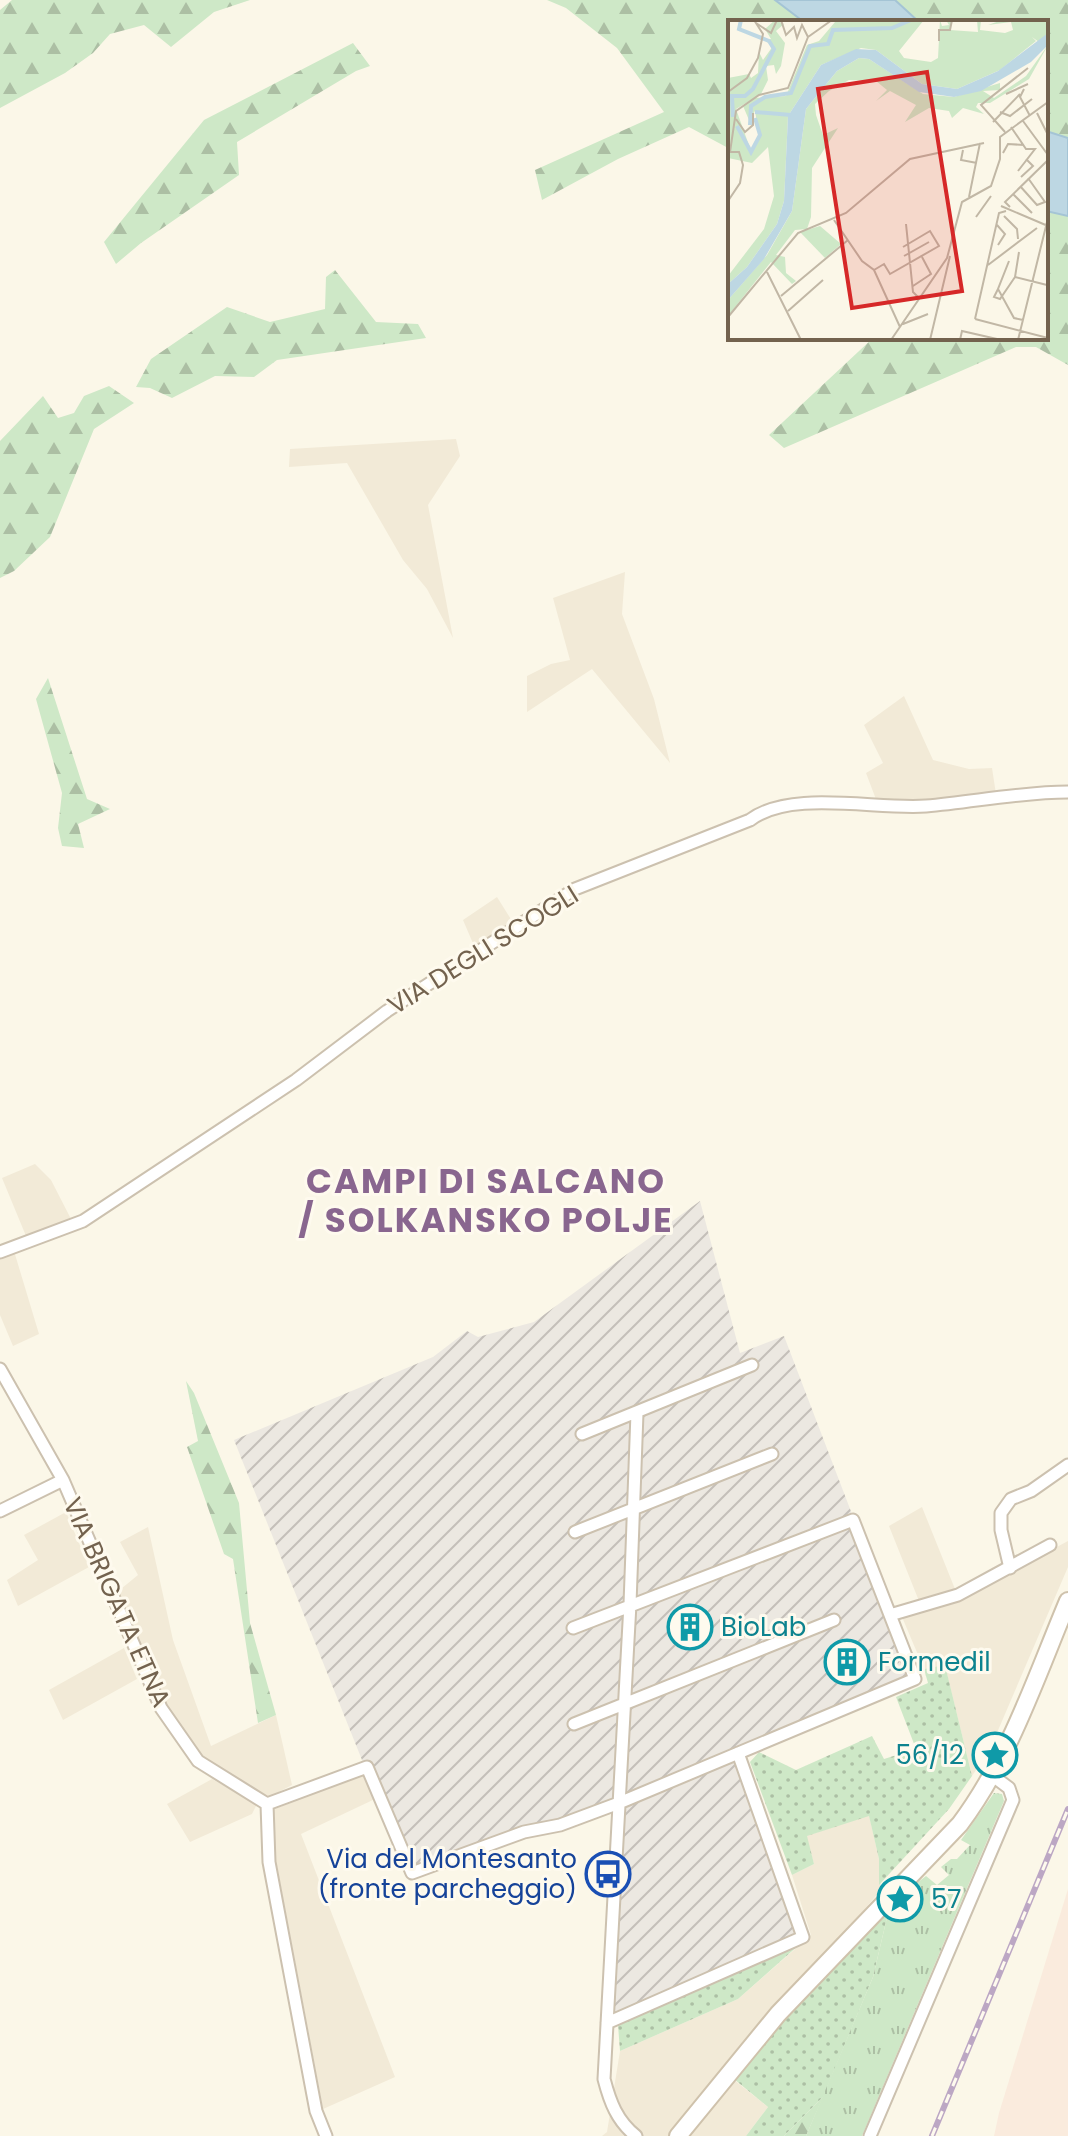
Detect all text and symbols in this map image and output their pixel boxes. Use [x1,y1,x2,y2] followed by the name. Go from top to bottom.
[728,20,1048,340] inset map
[381,877,585,1023] street label: VIA DEGLI SCOGLI
[298,1157,674,1244] district label: CAMPI DI SALCANO / SOLKANSKO POLJE
[55,1491,179,1713] street label: VIA BRIGATA ETNA
[666,1603,714,1651] building icon: BioLab
[721,1609,806,1645] place label: BioLab
[823,1638,871,1686] building icon: Formedil
[878,1644,991,1680] place label: Formedil
[971,1731,1019,1779] place icon: 56/12
[896,1737,964,1773] place label: 56/12
[318,1841,577,1907] place label: Via del Montesanto (fronte parcheggio)
[584,1850,632,1898] bus stop icon: Via del Montesanto (fronte parcheggio)
[876,1875,924,1923] place icon: 57
[931,1881,962,1917] place label: 57

